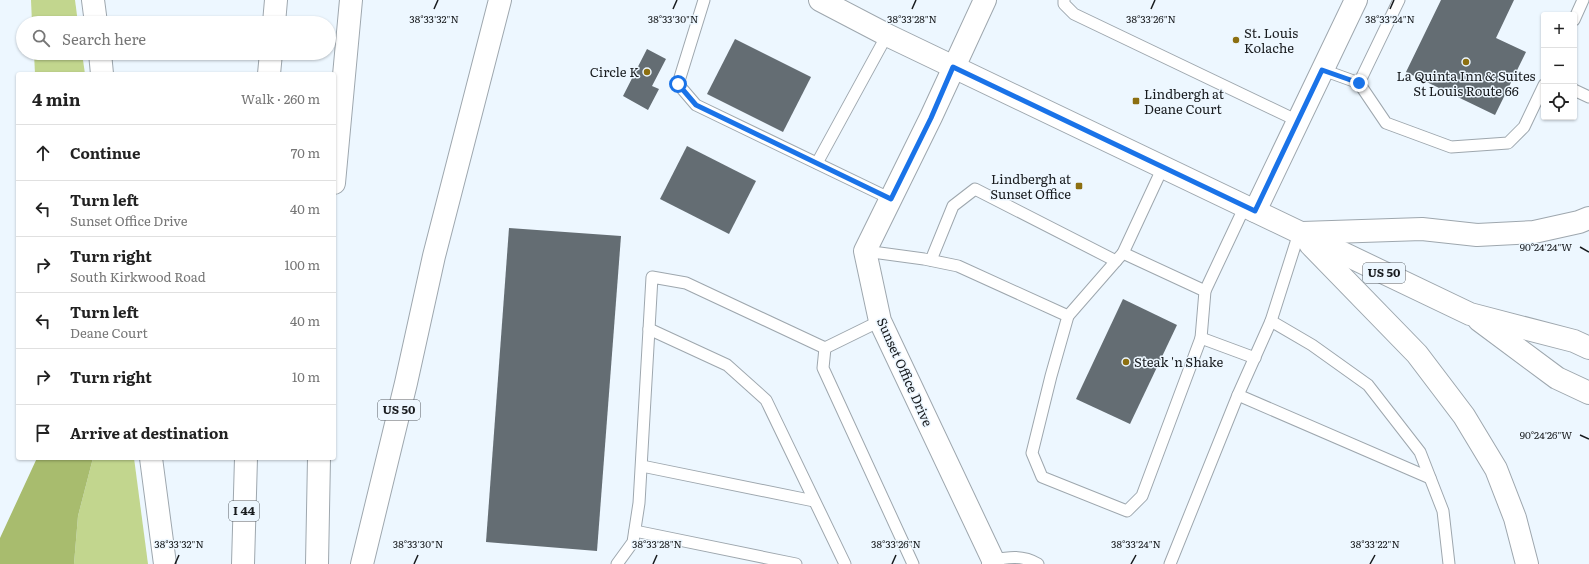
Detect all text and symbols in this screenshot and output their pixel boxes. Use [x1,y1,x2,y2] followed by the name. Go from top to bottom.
[409,11,459,26] text: 38°33'32"N
[648,11,698,26] text: 38°33'30"N
[887,11,937,26] text: 38°33'28"N
[1126,11,1176,26] text: 38°33'26"N
[1365,11,1415,26] text: 38°33'24"N
[1541,12,1577,120] map controls
[1541,12,1577,48] button: +
[16,16,336,60] search box
[1244,23,1298,57] place label: St. Louis Kolache
[30,27,52,49] icon: search
[62,27,146,50] text: Search here
[1231,35,1241,45] marker: St. Louis Kolache
[1541,48,1577,84] button: −
[1461,57,1471,67] marker: La Quinta Inn & Suites St Louis Route 66
[590,62,639,81] place label: Circle K
[1397,66,1536,100] place label: La Quinta Inn & Suites St Louis Route 66
[642,67,652,77] marker: Circle K
[1350,74,1368,92] route end
[669,75,687,93] route start
[1144,84,1225,118] place label: Lindbergh at Deane Court
[1541,84,1577,120] button: locate
[32,86,81,111] text: 4 min
[241,89,320,108] text: Walk · 260 m
[1131,96,1141,106] marker: Lindbergh at Deane Court
[70,141,140,164] text: Continue
[32,142,54,164] icon: ahead
[291,143,320,162] text: 70 m
[990,169,1072,203] place label: Lindbergh at Sunset Office
[1074,181,1084,191] marker: Lindbergh at Sunset Office
[70,188,139,211] text: Turn left
[32,198,54,220] icon: left
[290,199,320,218] text: 40 m
[70,211,187,230] text: Sunset Office Drive
[1520,239,1572,254] text: 90°24'24"W
[70,244,152,267] text: Turn right
[32,254,54,276] icon: right
[284,255,320,274] text: 100 m
[1363,263,1405,283] road number: US 50
[70,267,206,286] text: South Kirkwood Road
[70,300,139,323] text: Turn left
[32,310,54,332] icon: left
[290,311,320,330] text: 40 m
[873,314,938,430] street label: Sunset Office Drive
[70,323,148,342] text: Deane Court
[1134,352,1224,371] place label: Steak 'n Shake
[1121,357,1131,367] marker: Steak 'n Shake
[70,365,152,388] text: Turn right
[32,366,54,388] icon: right
[292,367,320,386] text: 10 m
[378,400,420,420] road number: US 50
[70,421,229,444] text: Arrive at destination
[32,422,54,444] icon: arrive
[1520,427,1572,442] text: 90°24'26"W
[229,501,259,521] road number: I 44
[154,536,204,551] text: 38°33'32"N
[393,536,443,551] text: 38°33'30"N
[632,536,682,551] text: 38°33'28"N
[871,536,921,551] text: 38°33'26"N
[1111,536,1161,551] text: 38°33'24"N
[1350,536,1400,551] text: 38°33'22"N

